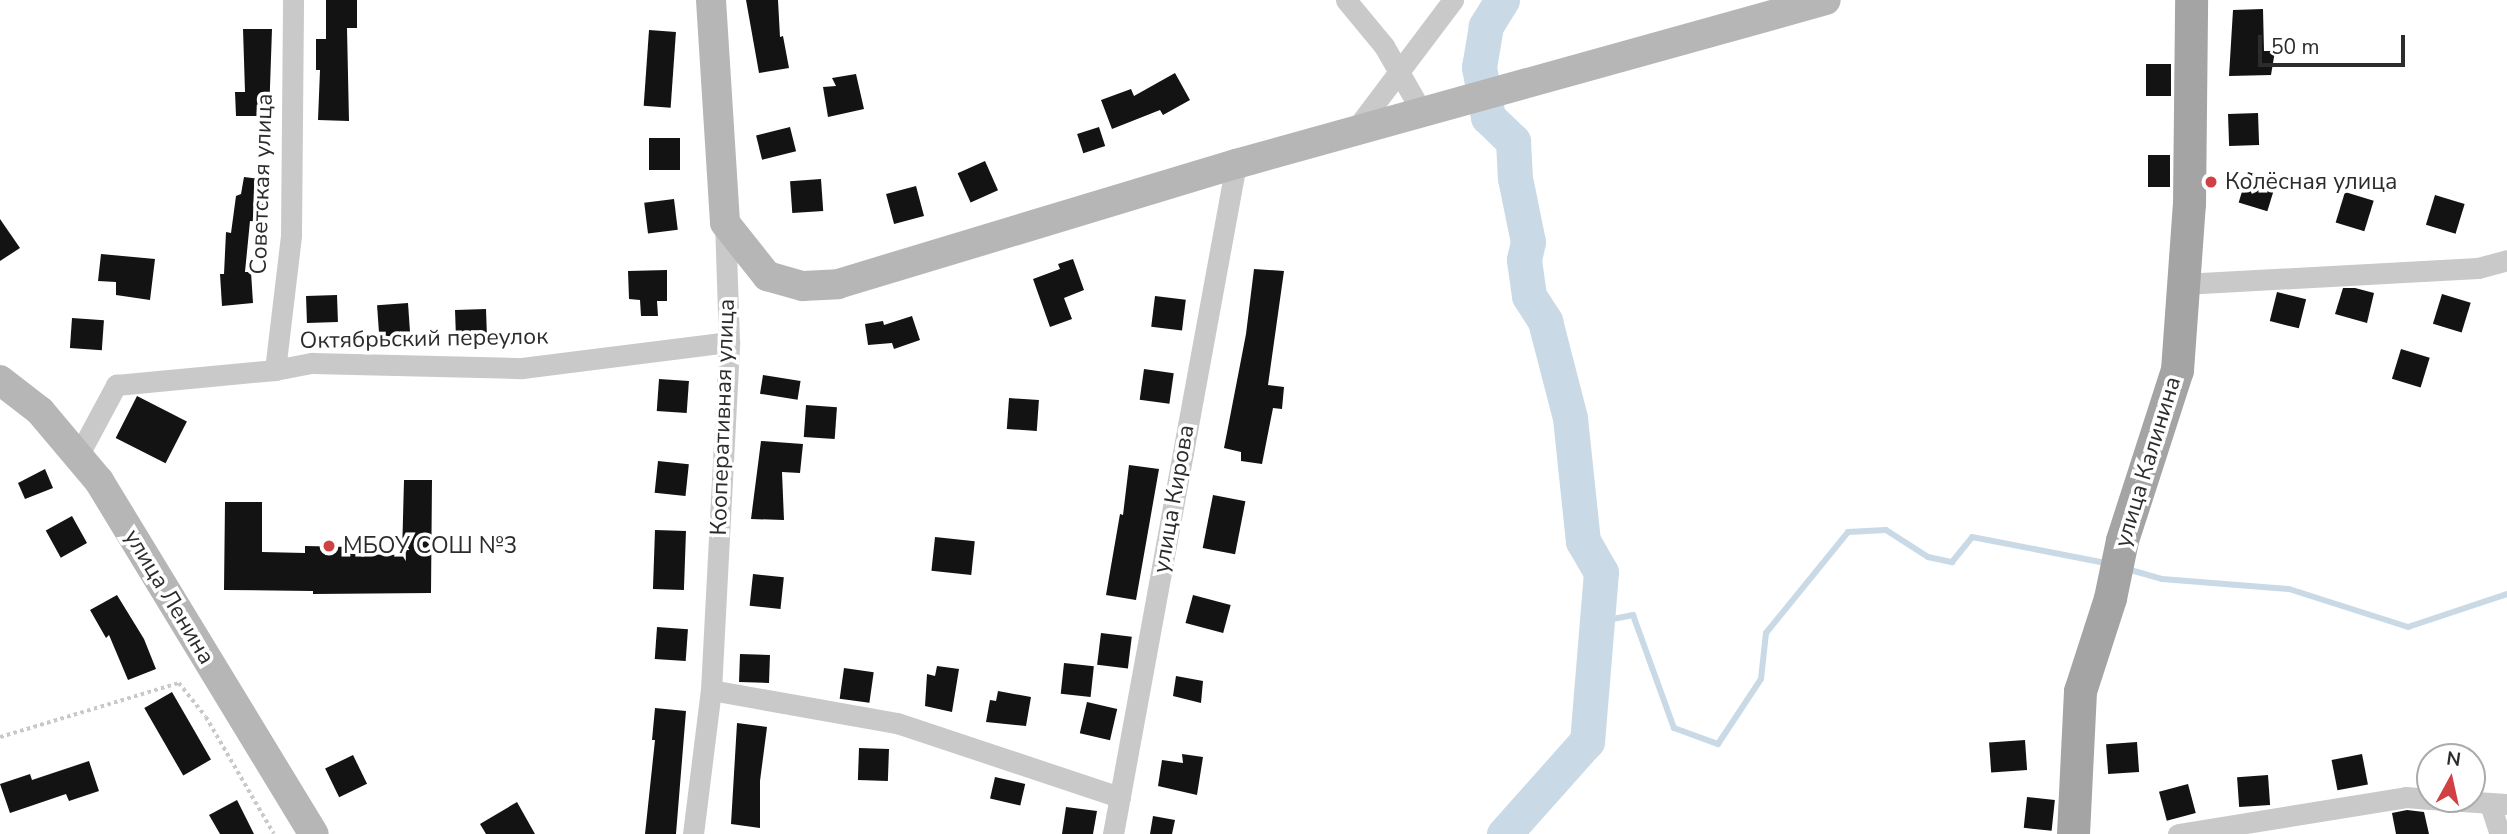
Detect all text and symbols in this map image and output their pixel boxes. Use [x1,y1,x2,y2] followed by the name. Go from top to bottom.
[2262,21,2409,65] scale bar
[2271,33,2320,61] text: 50 m
[245,93,279,275] street label: Советская улица
[2225,168,2397,196] place label: Колёсная улица
[2203,174,2219,190] marker: Колёсная улица
[705,298,741,536] street label: Кооперативная улица
[299,323,549,355] street label: Октябрьский переулок
[2109,373,2187,551] street label: улица Калинина
[1147,423,1201,575] street label: улица Кирова
[118,525,220,669] street label: улица Ленина
[343,532,517,560] place label: МБОУ СОШ №3
[321,538,337,554] marker: МБОУ СОШ №3
[2416,743,2486,813] north arrow
[2445,745,2462,773] text: N

